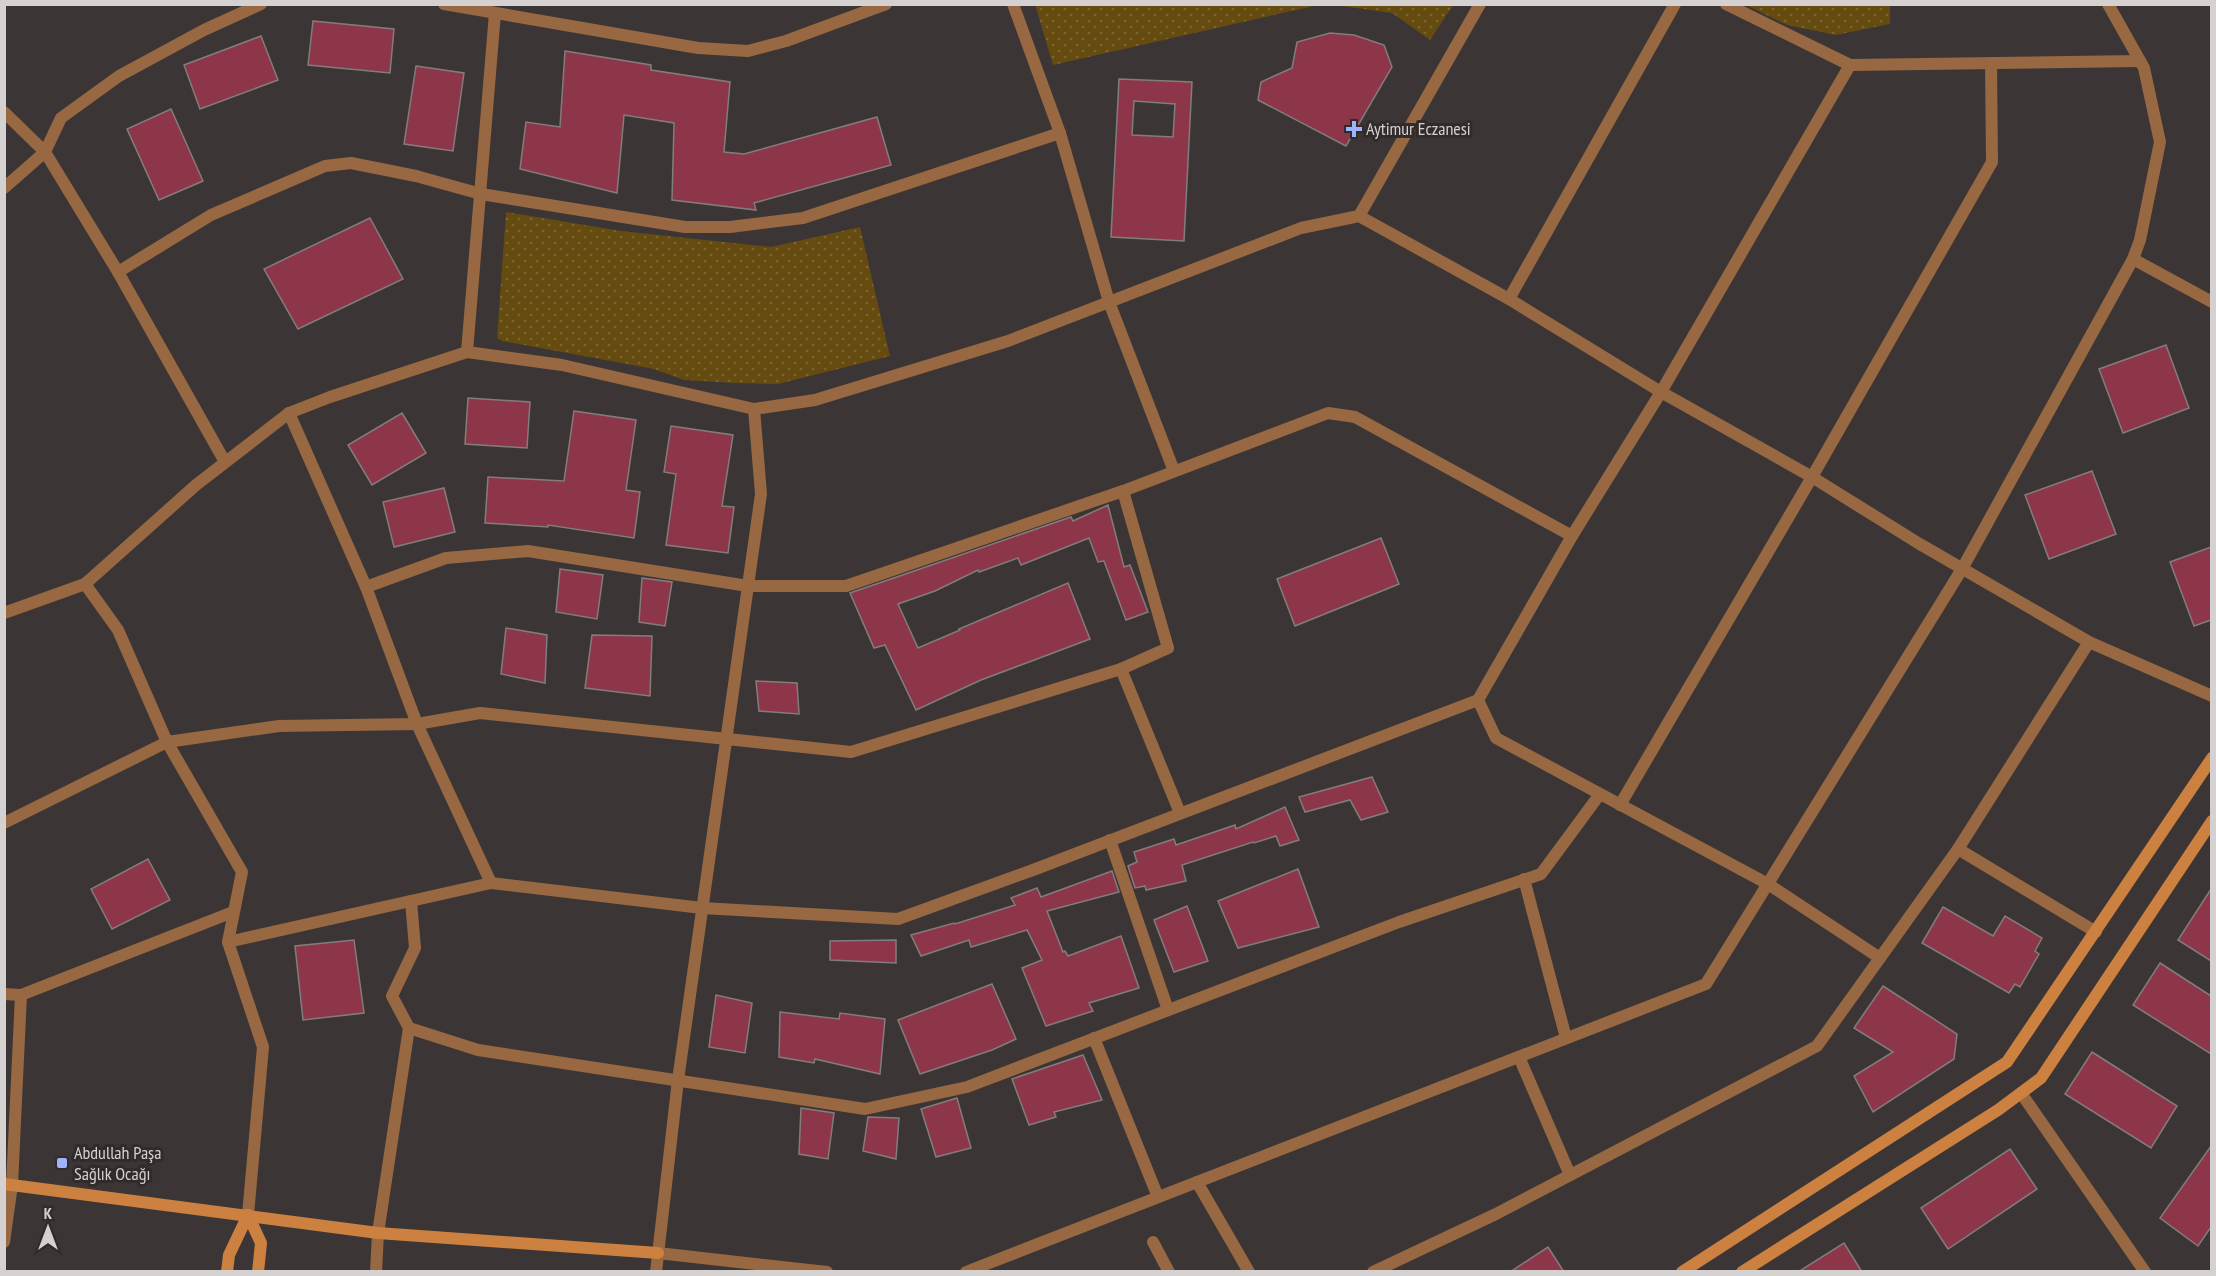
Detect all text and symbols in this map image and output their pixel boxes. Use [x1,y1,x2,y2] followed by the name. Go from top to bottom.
[1366,117,1471,140] place label: Aytimur Eczanesi
[1347,122,1361,136] marker: Aytimur Eczanesi
[74,1141,161,1185] place label: Abdullah Paşa Sağlık Ocağı
[55,1156,69,1170] marker: Abdullah Paşa Sağlık Ocağı
[18,1198,78,1258] north arrow
[44,1203,53,1223] text: K

